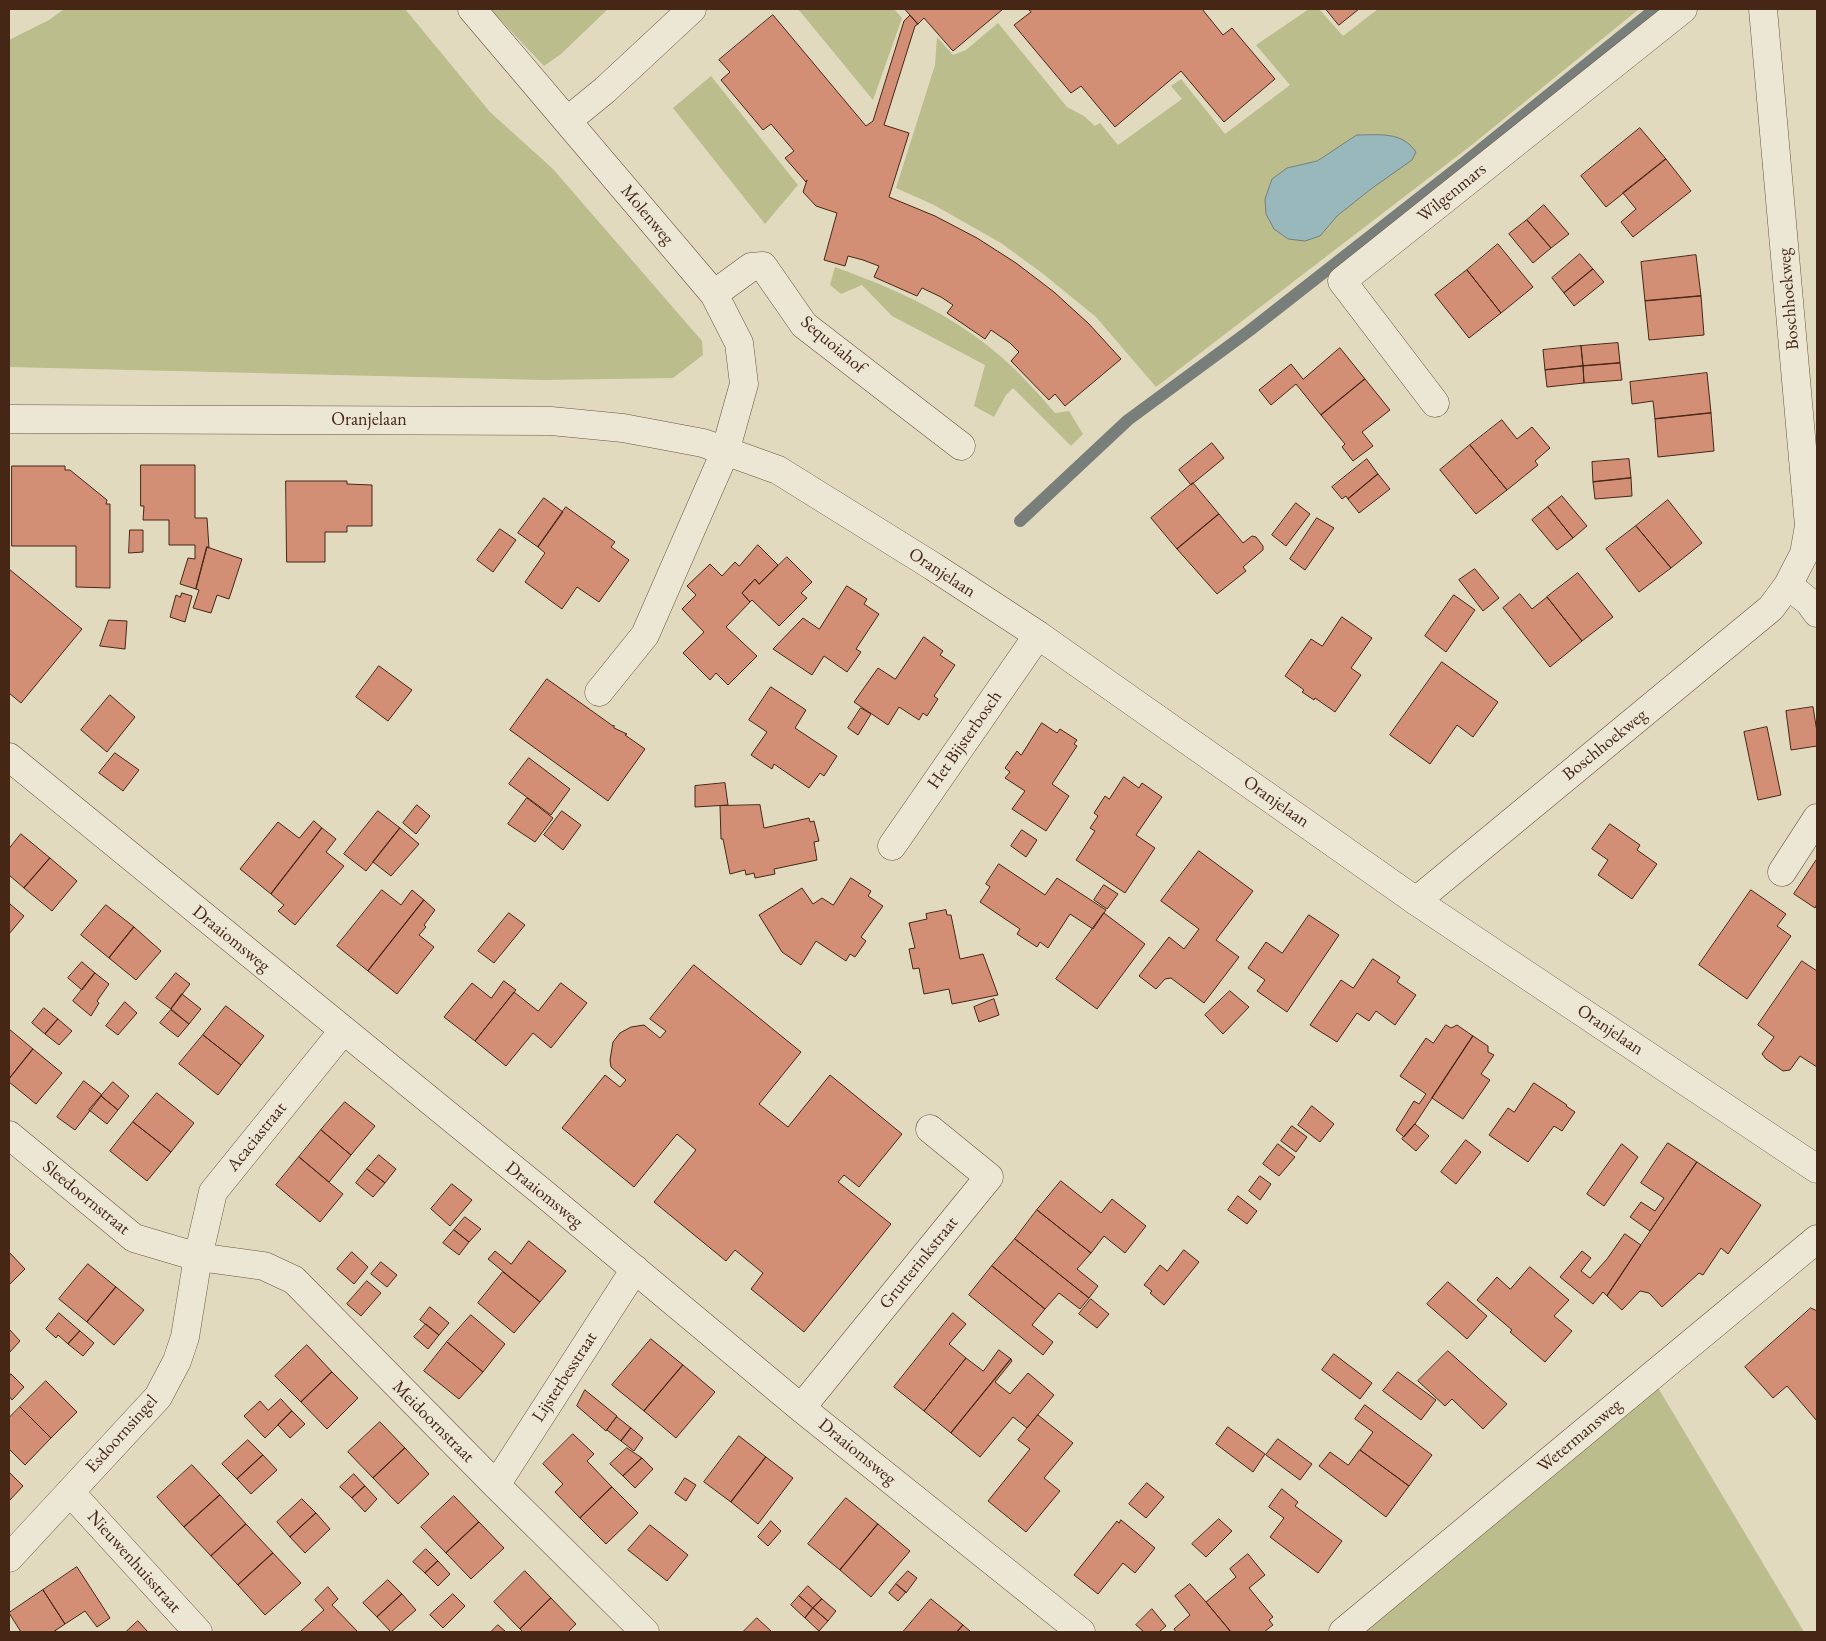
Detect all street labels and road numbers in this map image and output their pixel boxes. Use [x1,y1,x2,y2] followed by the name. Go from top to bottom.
[1413,159,1491,227] street label: Wilgenmars
[616,181,678,249] street label: Molenweg
[1774,247,1804,351] street label: Boschhoekweg
[796,311,870,379] street label: Sequoiahof
[331,409,407,431] street label: Oranjelaan
[904,543,980,603] street label: Oranjelaan
[923,687,1007,793] street label: Het Bijsterbosch
[1558,704,1652,786] street label: Boschhoekweg
[1239,771,1313,833] street label: Oranjelaan
[188,901,274,977] street label: Draaiomsweg
[1573,1000,1647,1060] street label: Oranjelaan
[222,1098,292,1176] street label: Acaciastraat
[38,1156,134,1240] street label: Sleedoornstraat
[501,1157,587,1233] street label: Draaiomsweg
[875,1212,963,1314] street label: Grutterinkstraat
[528,1328,602,1426] street label: Lijsterbesstraat
[387,1376,479,1468] street label: Meidoornstraat
[81,1391,163,1477] street label: Esdoornsingel
[1533,1394,1627,1478] street label: Wetermansweg
[814,1414,900,1490] street label: Draaiomsweg
[82,1506,186,1618] street label: Nieuwenhuisstraat

